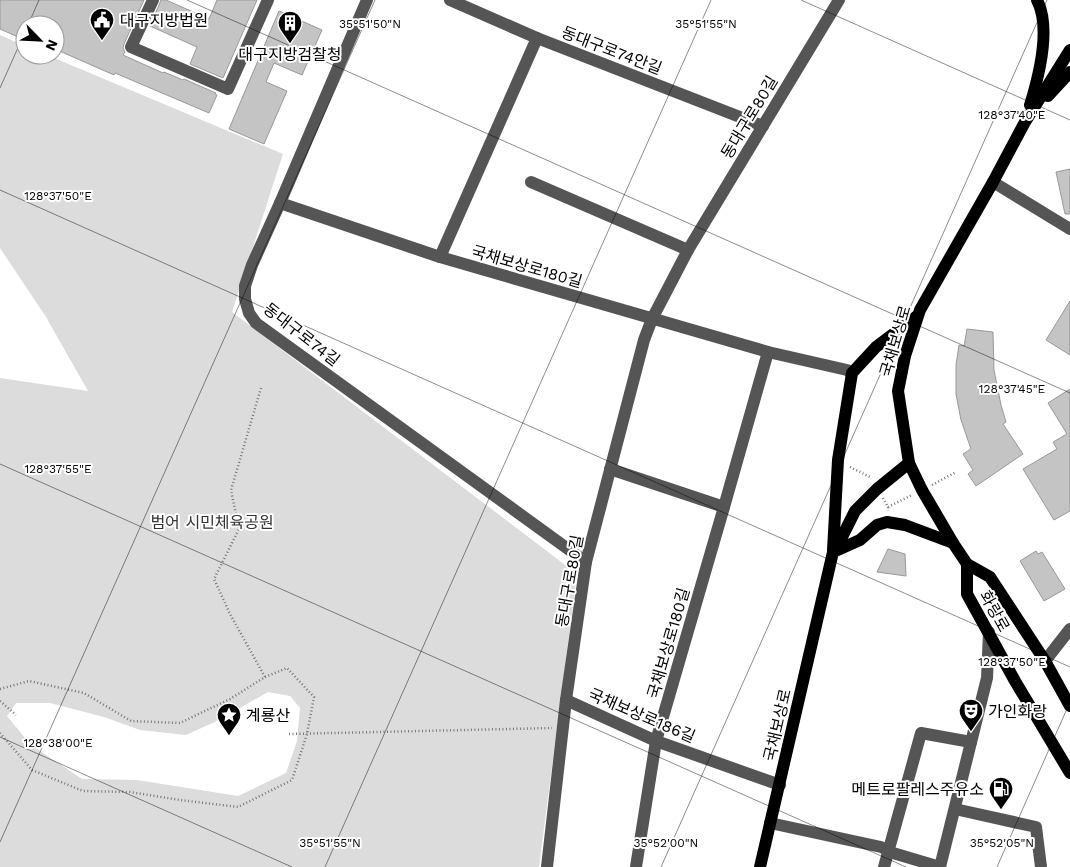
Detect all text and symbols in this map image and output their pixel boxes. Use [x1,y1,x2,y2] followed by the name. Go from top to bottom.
[89,7,115,41] public building icon: 대구지방법원
[277,10,303,44] building icon: 대구지방검찰청
[120,11,208,30] place label: 대구지방법원
[15,15,65,65] north arrow
[339,17,401,31] text: 35°51'50"N
[675,17,737,31] text: 35°51'55"N
[559,23,665,78] street label: 동대구로74안길
[42,37,61,53] text: N
[238,45,342,64] place label: 대구지방검찰청
[717,72,782,162] street label: 동대구로80길
[979,108,1046,122] text: 128°37'40"E
[24,189,92,203] text: 128°37'50"E
[469,242,584,291] street label: 국채보상로180길
[260,299,344,370] street label: 동대구로74길
[876,303,915,379] street label: 국채보상로
[979,382,1046,396] text: 128°37'45"E
[24,462,92,476] text: 128°37'55"E
[150,513,274,532] park label: 범어 시민체육공원
[552,533,587,629] street label: 동대구로80길
[644,586,693,701] street label: 국채보상로180길
[976,587,1014,635] street label: 화랑로
[978,655,1046,669] text: 128°37'50"E
[586,684,698,747] street label: 국채보상로186길
[760,687,795,763] street label: 국채보상로
[958,698,984,732] theatre icon: 가인화랑
[216,702,242,736] place icon: 계룡산
[988,702,1047,721] place label: 가인화랑
[246,706,290,725] place label: 계룡산
[23,736,93,750] text: 128°38'00"E
[988,776,1014,810] fuel station icon: 메트로팔레스주유소
[852,780,984,799] place label: 메트로팔레스주유소
[299,836,361,850] text: 35°51'55"N
[634,836,698,850] text: 35°52'00"N
[970,836,1034,850] text: 35°52'05"N

